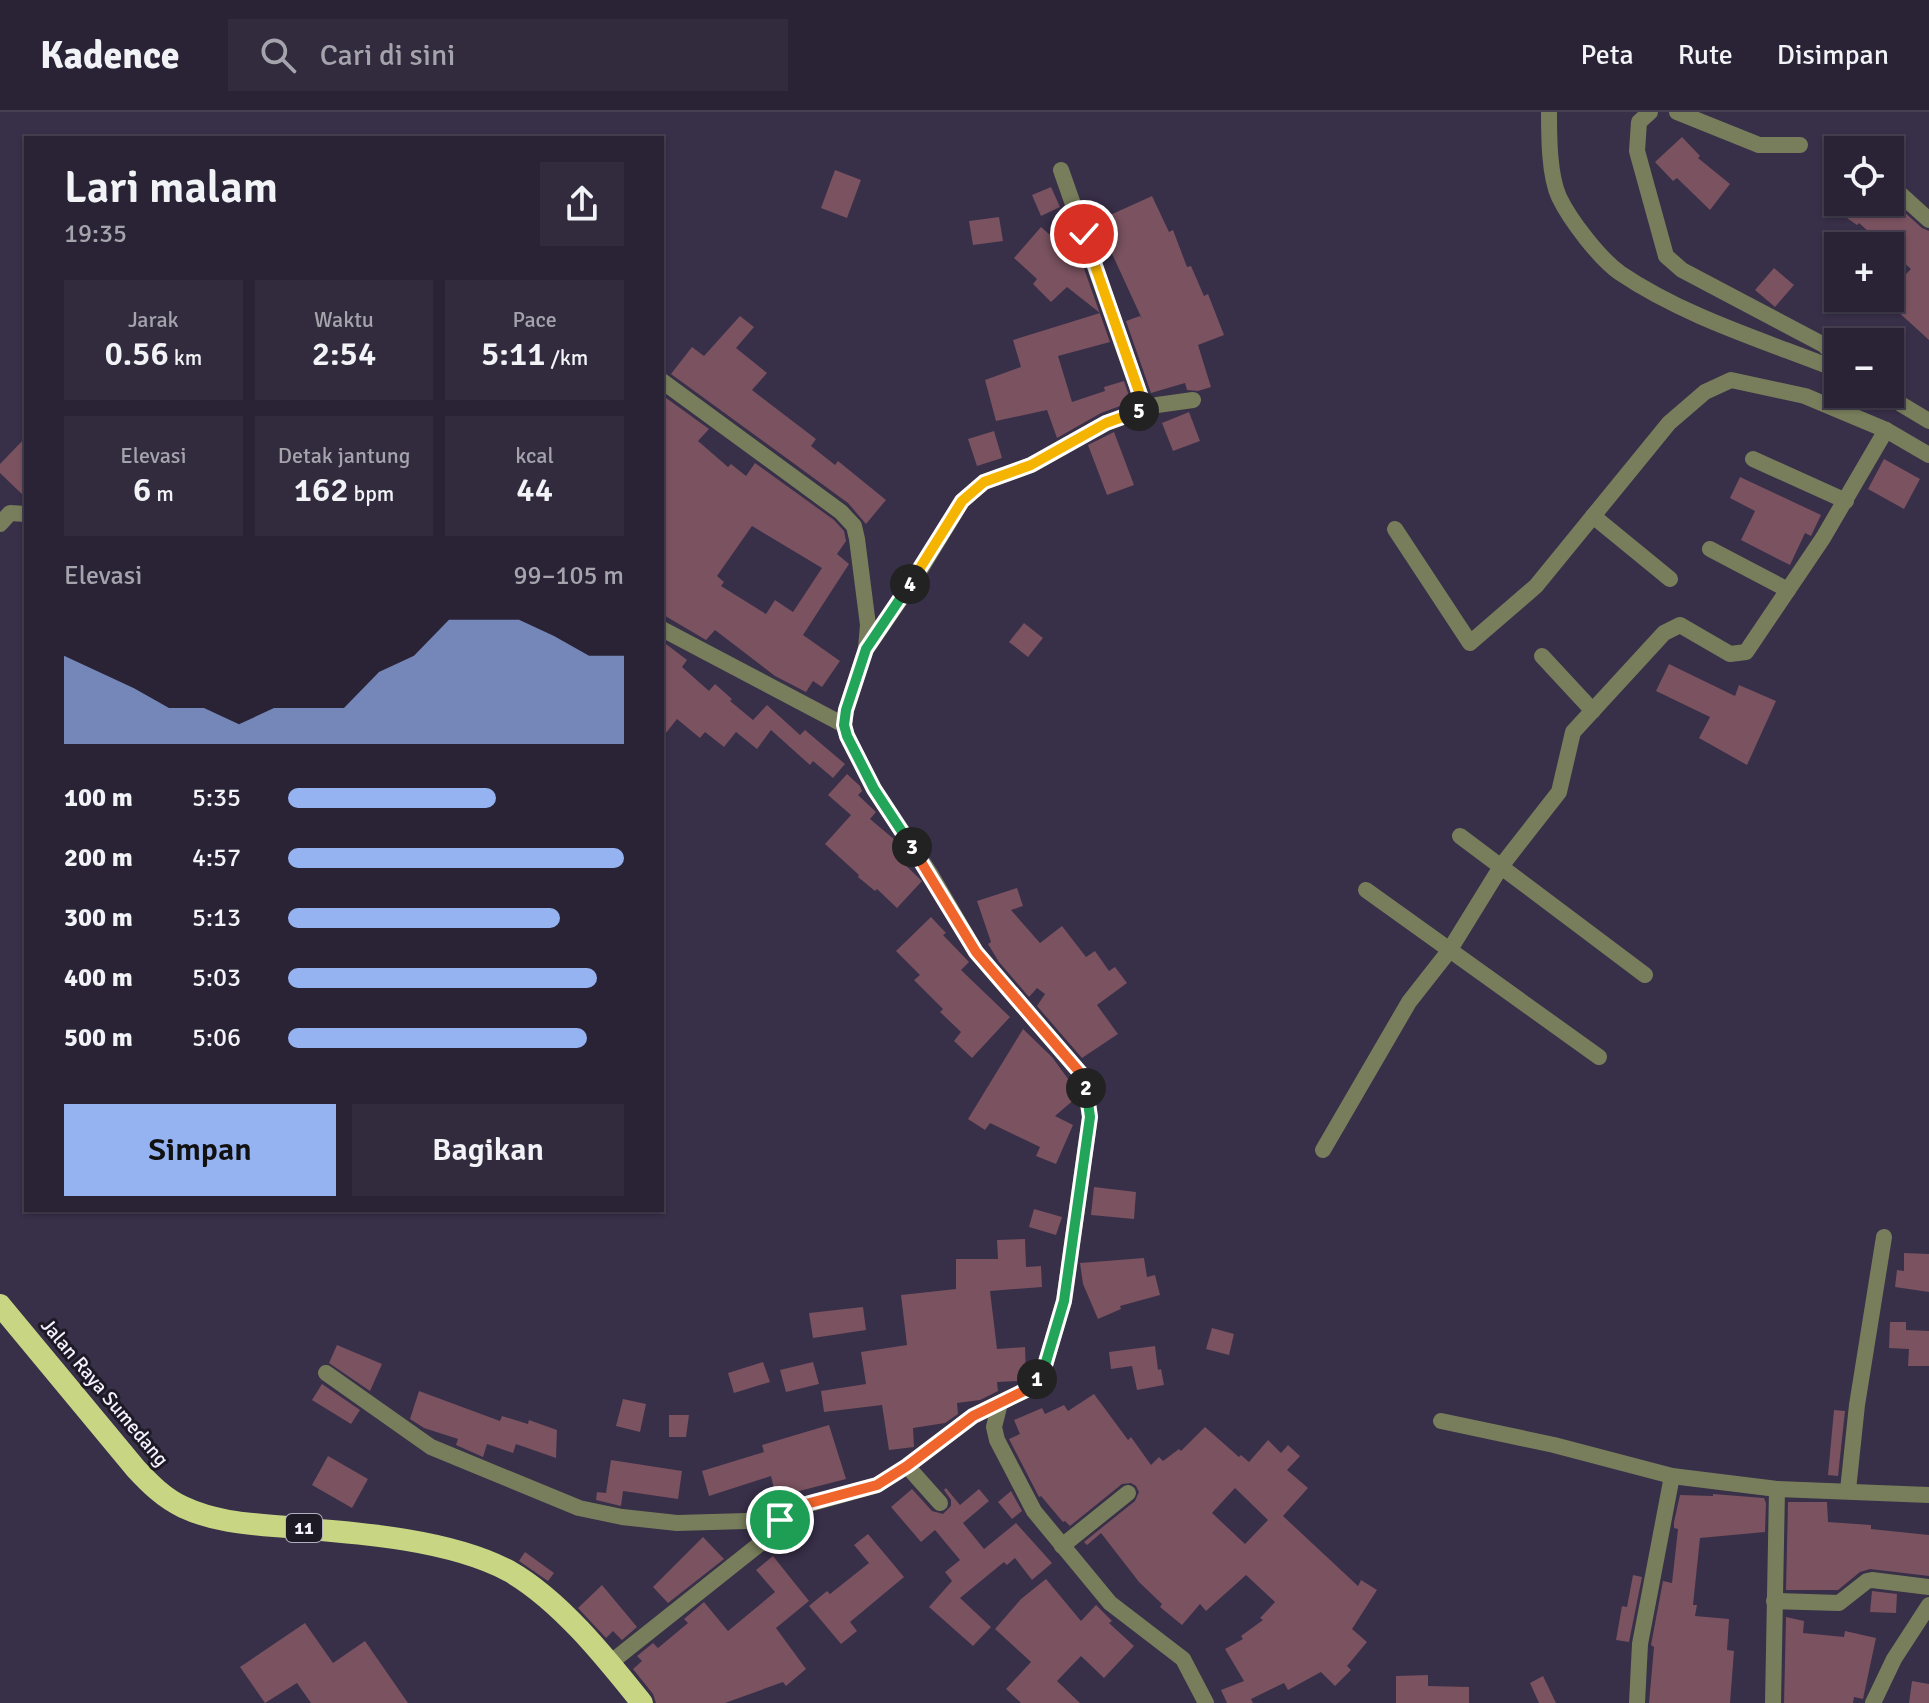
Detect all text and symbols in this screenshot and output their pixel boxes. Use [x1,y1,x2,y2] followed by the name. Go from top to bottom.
[228,19,788,91] search box
[40,32,180,79] text: Kadence
[256,33,300,77] icon: search
[320,37,455,74] text: Cari di sini
[1581,38,1634,72] text: Peta
[1678,38,1733,72] text: Rute
[1777,38,1889,72] text: Disimpan
[1824,136,1904,408] map controls
[1824,136,1904,216] button: locate
[64,161,278,215] text: Lari malam
[540,162,624,246] button: share
[1050,200,1118,268] pin
[1062,212,1106,256] icon: check
[64,218,127,250] text: 19:35
[1824,232,1904,312] button: +
[128,306,179,333] text: Jarak
[314,306,374,333] text: Waktu
[513,306,557,333] text: Pace
[1824,328,1904,408] button: −
[104,333,169,375] text: 0.56
[312,333,376,375] text: 2:54
[481,333,546,375] text: 5:11
[169,344,202,371] text: km
[546,344,588,371] text: /km
[1119,391,1159,431] pin: 5
[1133,397,1145,424] text: 5
[120,442,186,469] text: Elevasi
[278,442,410,469] text: Detak jantung
[515,442,554,469] text: kcal
[133,469,151,511] text: 6
[294,469,349,511] text: 162
[516,469,553,511] text: 44
[151,480,174,507] text: m
[349,480,394,507] text: bpm
[64,560,142,592] text: Elevasi
[514,560,624,592] text: 99–105 m
[890,564,930,604] pin: 4
[904,570,916,597] text: 4
[64,782,133,814] text: 100 m
[192,782,241,814] text: 5:35
[892,827,932,867] pin: 3
[906,833,918,860] text: 3
[64,842,133,874] text: 200 m
[192,842,241,874] text: 4:57
[64,902,133,934] text: 300 m
[192,902,241,934] text: 5:13
[64,962,133,994] text: 400 m
[192,962,241,994] text: 5:03
[64,1022,133,1054] text: 500 m
[192,1022,241,1054] text: 5:06
[1066,1068,1106,1108] pin: 2
[1080,1074,1092,1101] text: 2
[64,1104,336,1196] button: Simpan
[352,1104,624,1196] button: Bagikan
[35,1313,174,1471] street label: Jalan Raya Sumedang
[1017,1359,1057,1399] pin: 1
[1031,1365,1043,1392] text: 1
[746,1486,814,1554] pin
[758,1498,802,1542] icon: arrive
[286,1514,322,1542] road number: 11

